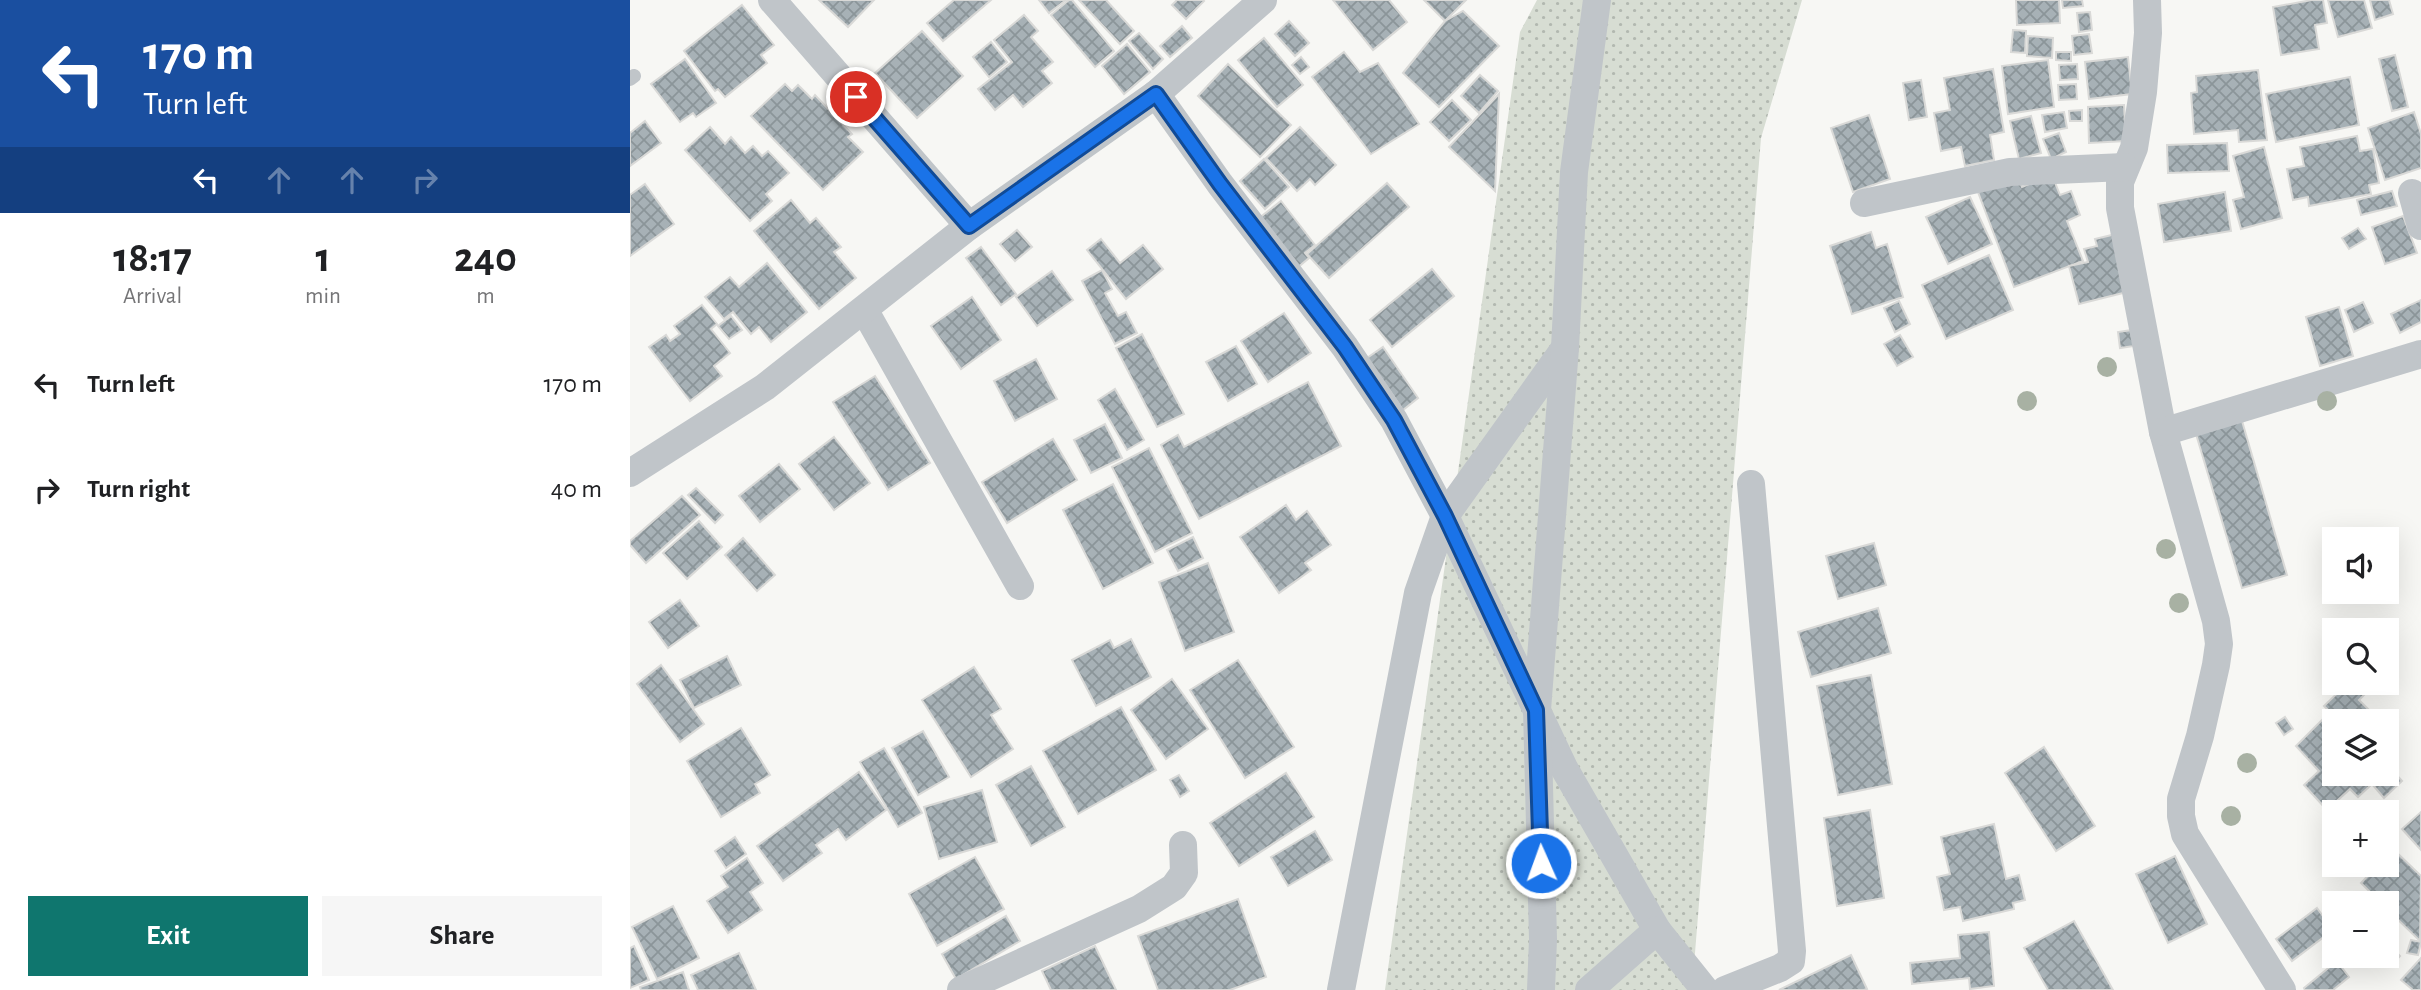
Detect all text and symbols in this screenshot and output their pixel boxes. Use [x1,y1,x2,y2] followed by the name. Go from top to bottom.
[28,28,119,119] icon: left
[143,30,254,79] text: 170 m
[826,67,886,127] pin
[837,78,875,116] icon: arrive
[143,88,247,120] text: Turn left
[187,161,225,199] icon: left
[260,161,298,199] icon: ahead
[333,161,371,199] icon: ahead
[406,161,444,199] icon: right
[113,237,192,279] text: 18:17
[315,237,331,279] text: 1
[454,237,517,279] text: 240
[123,285,182,308] text: Arrival
[305,285,341,308] text: min
[476,285,495,308] text: m
[28,366,66,404] icon: left
[87,371,175,397] text: Turn left
[543,371,602,397] text: 170 m
[28,471,66,509] icon: right
[87,476,190,502] text: Turn right
[551,476,602,502] text: 40 m
[2322,527,2399,968] map controls
[2322,527,2399,604] button: sound
[2322,618,2399,695] button: search
[2322,709,2399,786] button: layers
[2322,800,2399,877] button: +
[1504,826,1578,900] position arrow
[2322,891,2399,968] button: −
[28,896,308,976] button: Exit
[322,896,602,976] button: Share

